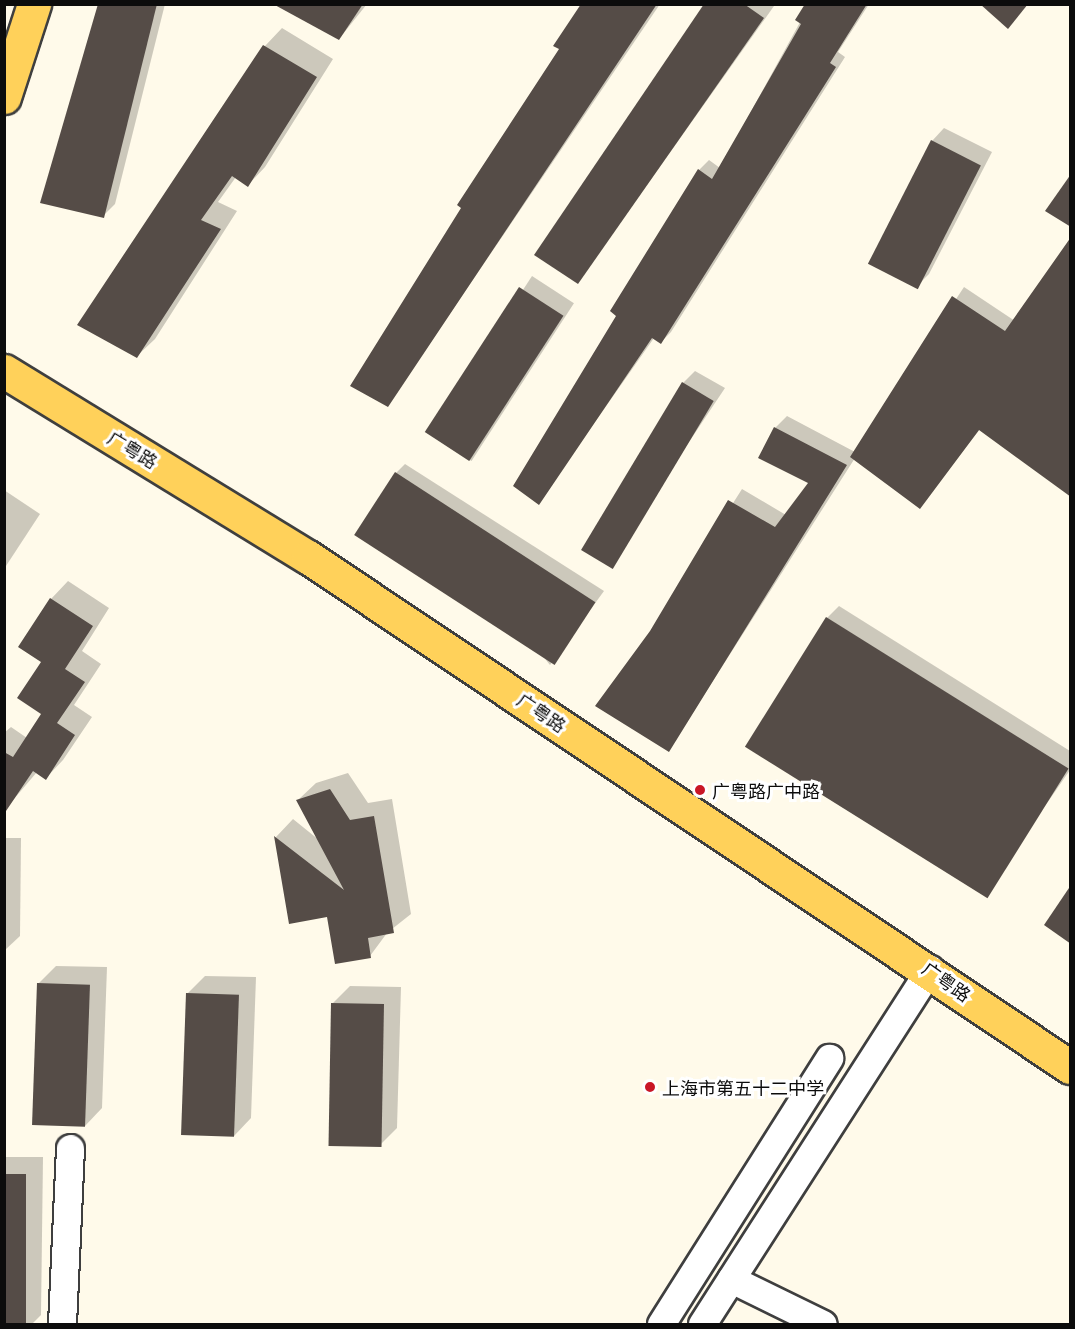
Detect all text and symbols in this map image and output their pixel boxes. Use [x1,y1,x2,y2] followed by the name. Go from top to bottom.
[104,426,162,472] street label: 广粤路
[514,688,570,736] street label: 广粤路
[712,779,820,801] place label: 广粤路广中路
[693,783,707,797] marker: 广粤路广中路
[919,957,975,1005] street label: 广粤路
[662,1076,824,1098] place label: 上海市第五十二中学
[643,1080,657,1094] marker: 上海市第五十二中学

